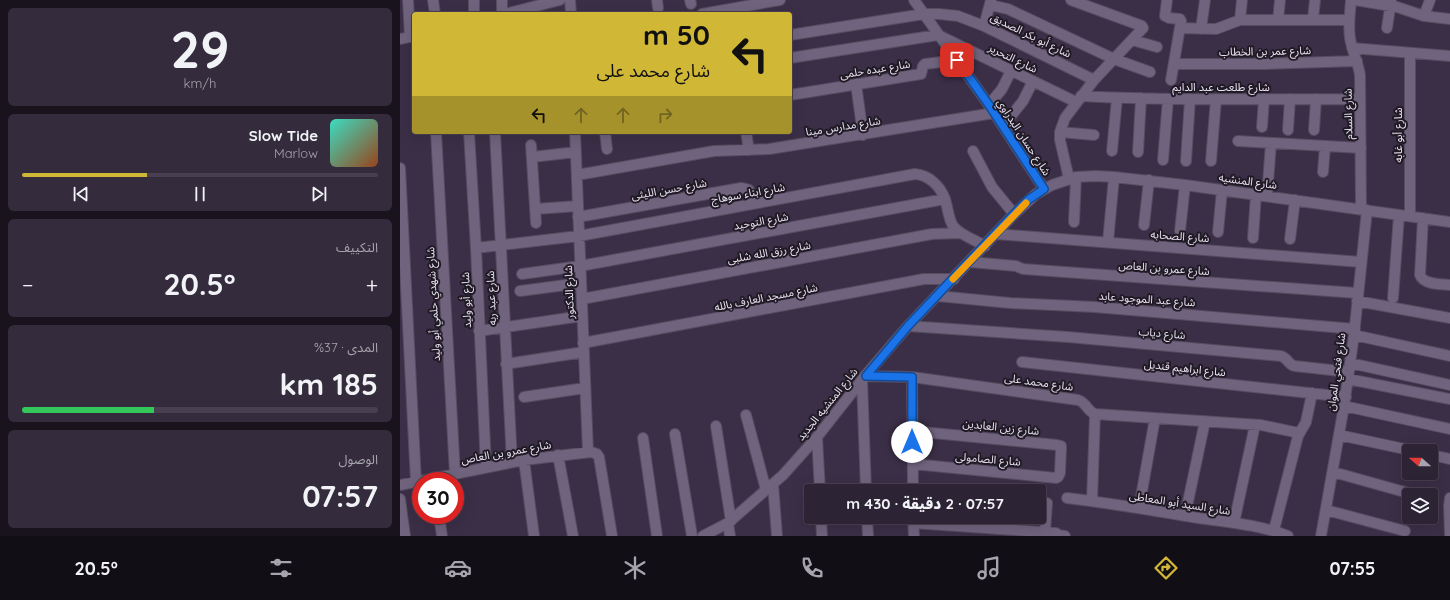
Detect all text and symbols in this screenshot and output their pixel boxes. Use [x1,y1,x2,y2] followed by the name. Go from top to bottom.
[988,9,1074,62] street label: شارع أبو بكر الصديق
[170,16,230,81] text: 29
[643,17,710,52] text: 50 m
[724,28,776,80] icon: left
[985,40,1040,77] street label: شارع التحرير
[940,43,974,77] pin
[1219,43,1312,60] street label: شارع عمر بن الخطاب
[946,49,968,71] icon: arrive
[839,56,912,82] street label: شارع عبده حلمى
[596,59,710,82] text: شارع محمد على
[184,75,217,91] text: km/h
[1172,80,1270,96] street label: شارع طلعت عبد الدايم
[1341,88,1356,140] street label: شارع السلام
[992,96,1054,180] street label: شارع حسان البدراوي
[528,104,550,126] icon: left
[570,104,592,126] icon: ahead
[612,104,634,126] icon: ahead
[654,104,676,126] icon: right
[1391,107,1406,163] street label: شارع أبو غابه
[805,113,882,140] street label: شارع مدارس مينا
[249,126,318,145] text: Slow Tide
[274,145,318,161] text: Marlow
[1218,170,1278,193] street label: شارع المنشيه
[630,175,708,204] street label: شارع حسن الليثى
[710,180,787,207] street label: شارع ابناء سوهاج
[70,183,92,205] icon: previous
[189,183,211,205] icon: pause
[308,183,330,205] icon: next
[732,209,790,234] street label: شارع التوحيد
[1150,227,1210,246] street label: شارع الصحابه
[726,238,812,267] street label: شارع رزق الله شلبى
[336,239,378,255] text: التكييف
[423,246,446,362] street label: شارع شهدي حلمي أبو وليد
[1118,258,1210,279] street label: شارع عمرو بن العاص
[164,265,236,303] text: 20.5°
[561,265,578,320] street label: شارع الدكتور
[483,270,500,326] street label: شارع عبد ربه
[22,271,33,299] text: −
[366,271,378,299] text: +
[458,271,475,328] street label: شارع أبو وليد
[713,280,819,315] street label: شارع مسجد العارف بالله
[1098,289,1196,310] street label: شارع عبد الموجود عابد
[1138,324,1186,343] street label: شارع دياب
[1324,332,1351,412] street label: شارع فتحي الموان
[314,339,378,355] text: المدى · 37%
[1143,357,1227,381] street label: شارع ابراهيم قنديل
[279,365,378,403] text: 185 km
[793,365,862,444] street label: شارع المنشيه الجديد
[1004,370,1075,395] street label: شارع محمد على
[962,416,1040,439] street label: شارع زين العابدين
[891,421,933,463] position arrow
[460,437,553,468] street label: شارع عمرو بن العاص
[1402,444,1438,480] north arrow
[1402,444,1438,524] map controls
[955,449,1022,470] street label: شارع الصامولى
[338,451,378,467] text: الوصول
[412,472,464,524] speed limit sign: 30
[302,477,378,515] text: 07:57
[1128,488,1232,519] street label: شارع السيد أبو المعاطى
[1402,488,1438,524] button: layers
[846,494,1004,513] text: 07:57 · 2 دقيقة · 430 m
[267,554,295,582] icon: filters
[444,554,472,582] icon: car
[621,554,649,582] icon: climate
[798,554,826,582] icon: phone
[975,554,1003,582] icon: music
[1152,554,1180,582] icon: directions
[75,557,118,580] text: 20.5°
[1330,557,1375,580] text: 07:55

